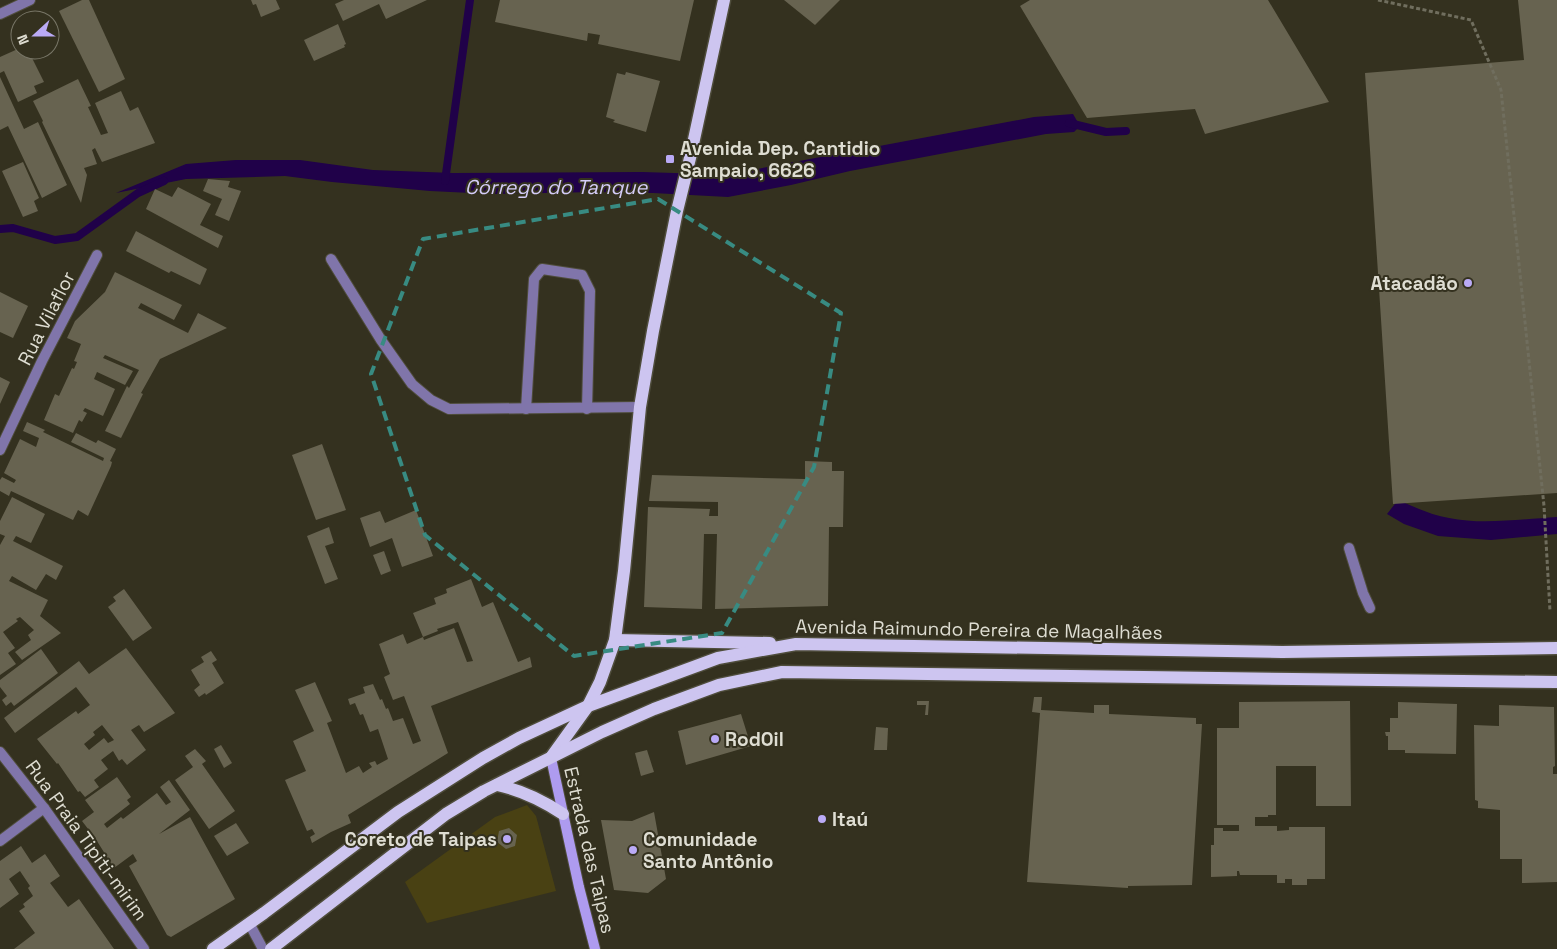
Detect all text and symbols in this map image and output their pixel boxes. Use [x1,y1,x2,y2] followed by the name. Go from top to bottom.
[10,10,60,60] north arrow
[13,32,33,47] text: N
[680,136,880,183] place label: Avenida Dep. Cantidio Sampaio, 6626
[664,153,676,165] marker: Avenida Dep. Cantidio Sampaio, 6626
[465,174,649,200] water label: Córrego do Tanque
[12,267,81,369] street label: Rua Vilaflor
[1371,271,1458,296] place label: Atacadão
[1462,277,1474,289] marker: Atacadão
[795,614,1163,645] street label: Avenida Raimundo Pereira de Magalhães
[725,727,784,752] place label: RodOil
[709,733,721,745] marker: RodOil
[20,755,153,925] street label: Rua Praia Tipiti-mirim
[558,764,621,936] street label: Estrada das Taipas
[832,807,868,832] place label: Itaú
[816,813,828,825] marker: Itaú
[345,827,497,852] place label: Coreto de Taipas
[643,827,773,874] place label: Comunidade Santo Antônio
[501,833,513,845] marker: Coreto de Taipas
[627,844,639,856] marker: Comunidade Santo Antônio

